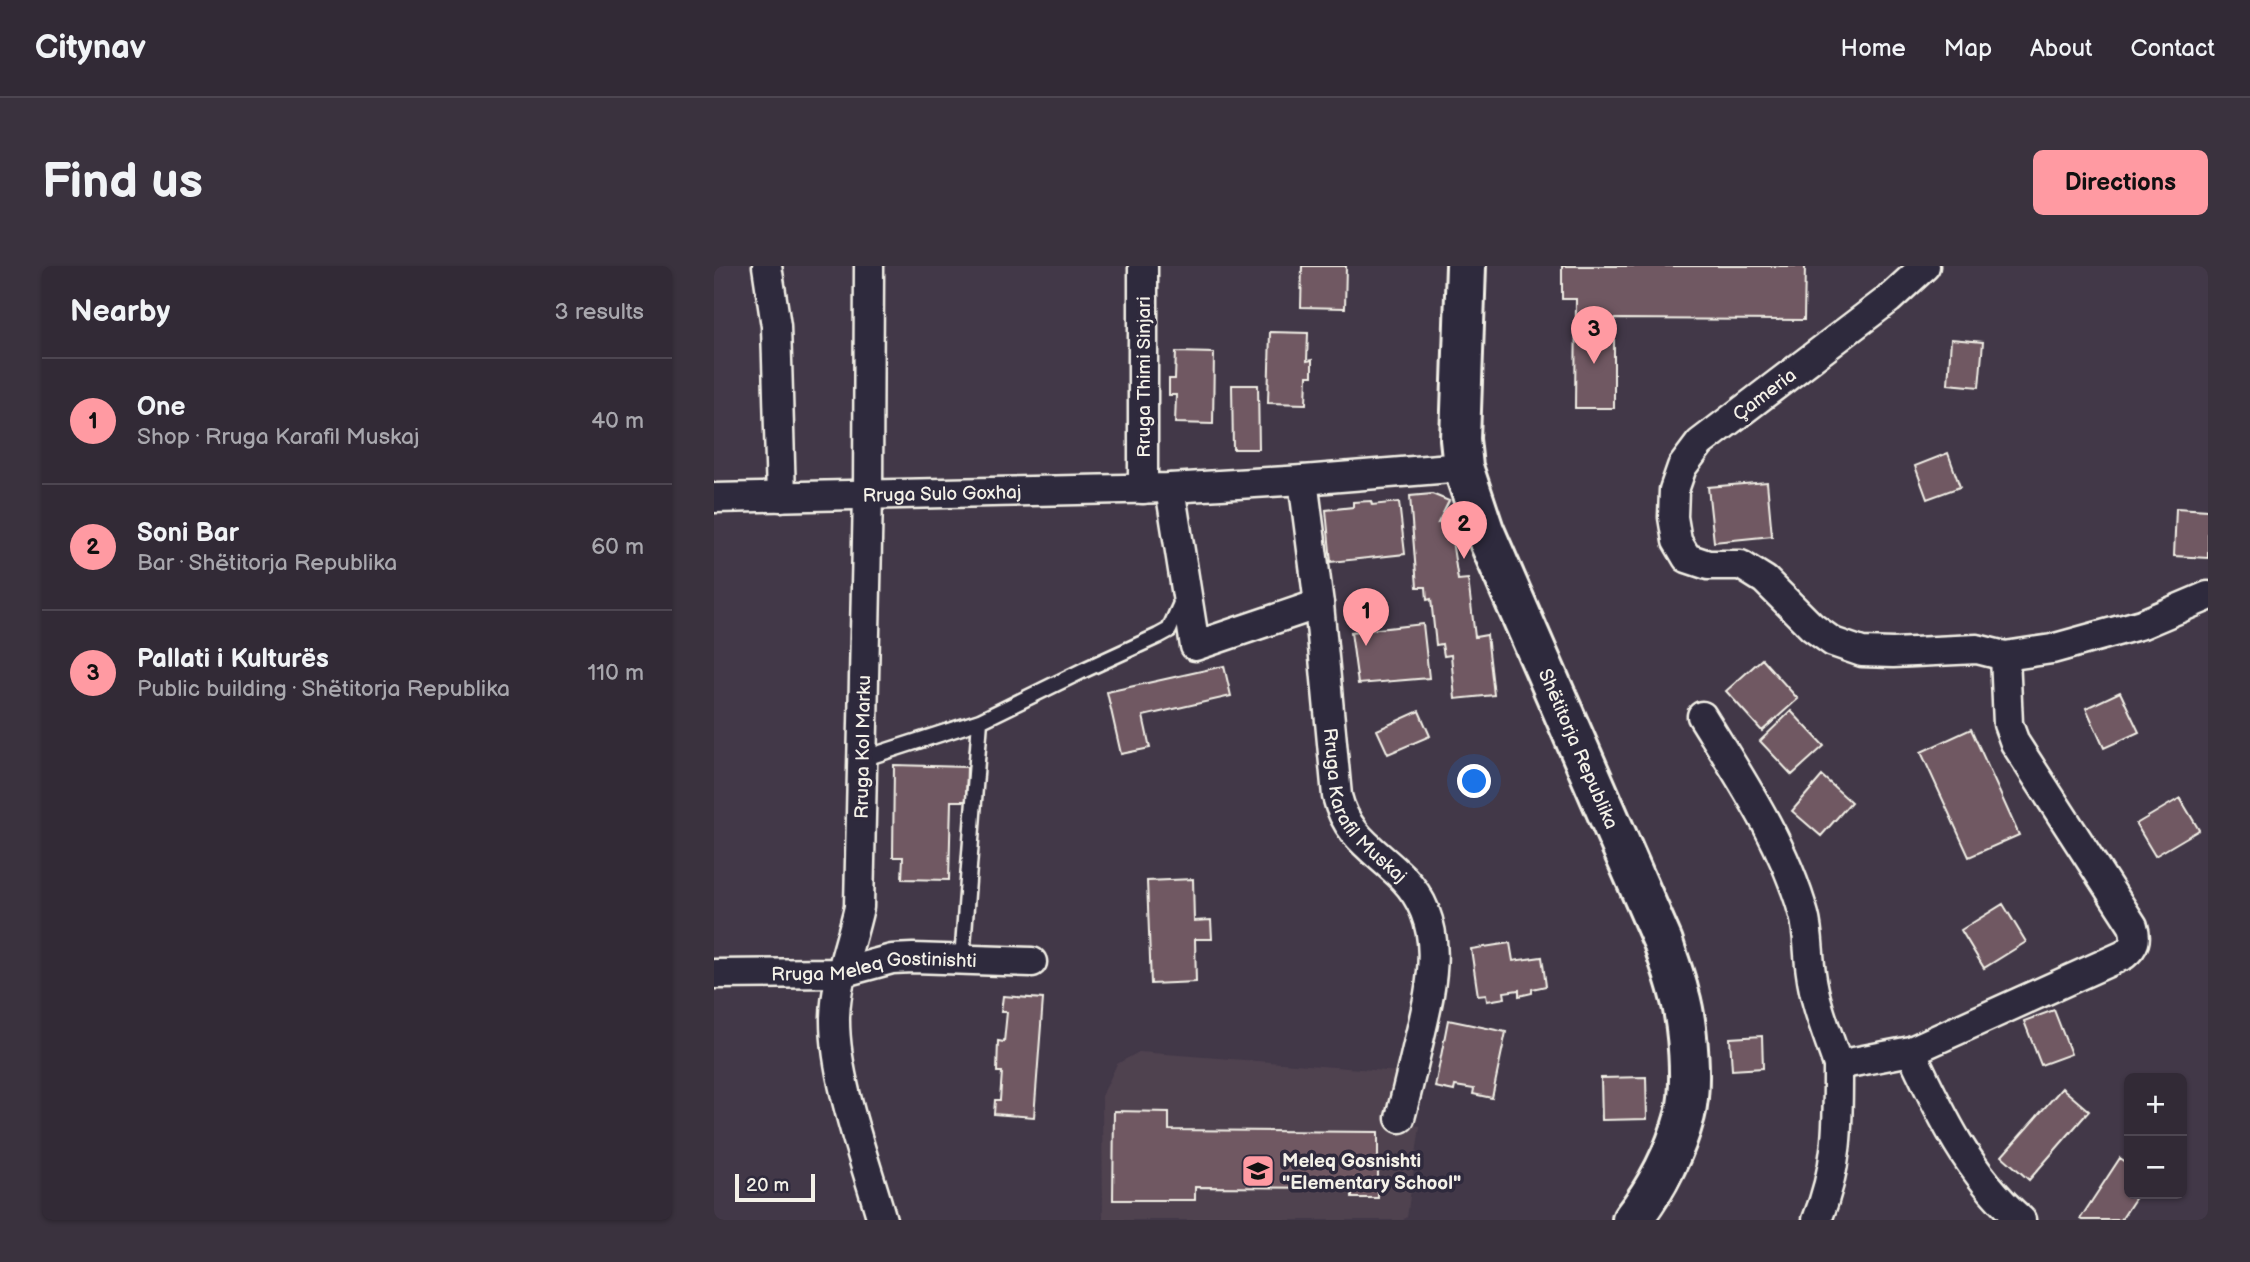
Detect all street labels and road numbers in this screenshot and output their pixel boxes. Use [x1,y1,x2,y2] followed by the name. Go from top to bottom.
[1133,296,1156,458] street label: Rruga Thimi Sinjari
[1729,364,1801,426] street label: Çameria
[862,481,1022,508] street label: Rruga Sulo Goxhaj
[1533,665,1623,833] street label: Shëtitorja Republika
[851,675,876,819] street label: Rruga Kol Marku
[1318,727,1411,888] street label: Rruga Karafil Muskaj
[771,948,977,987] street label: Rruga Meleq Gostinishti

